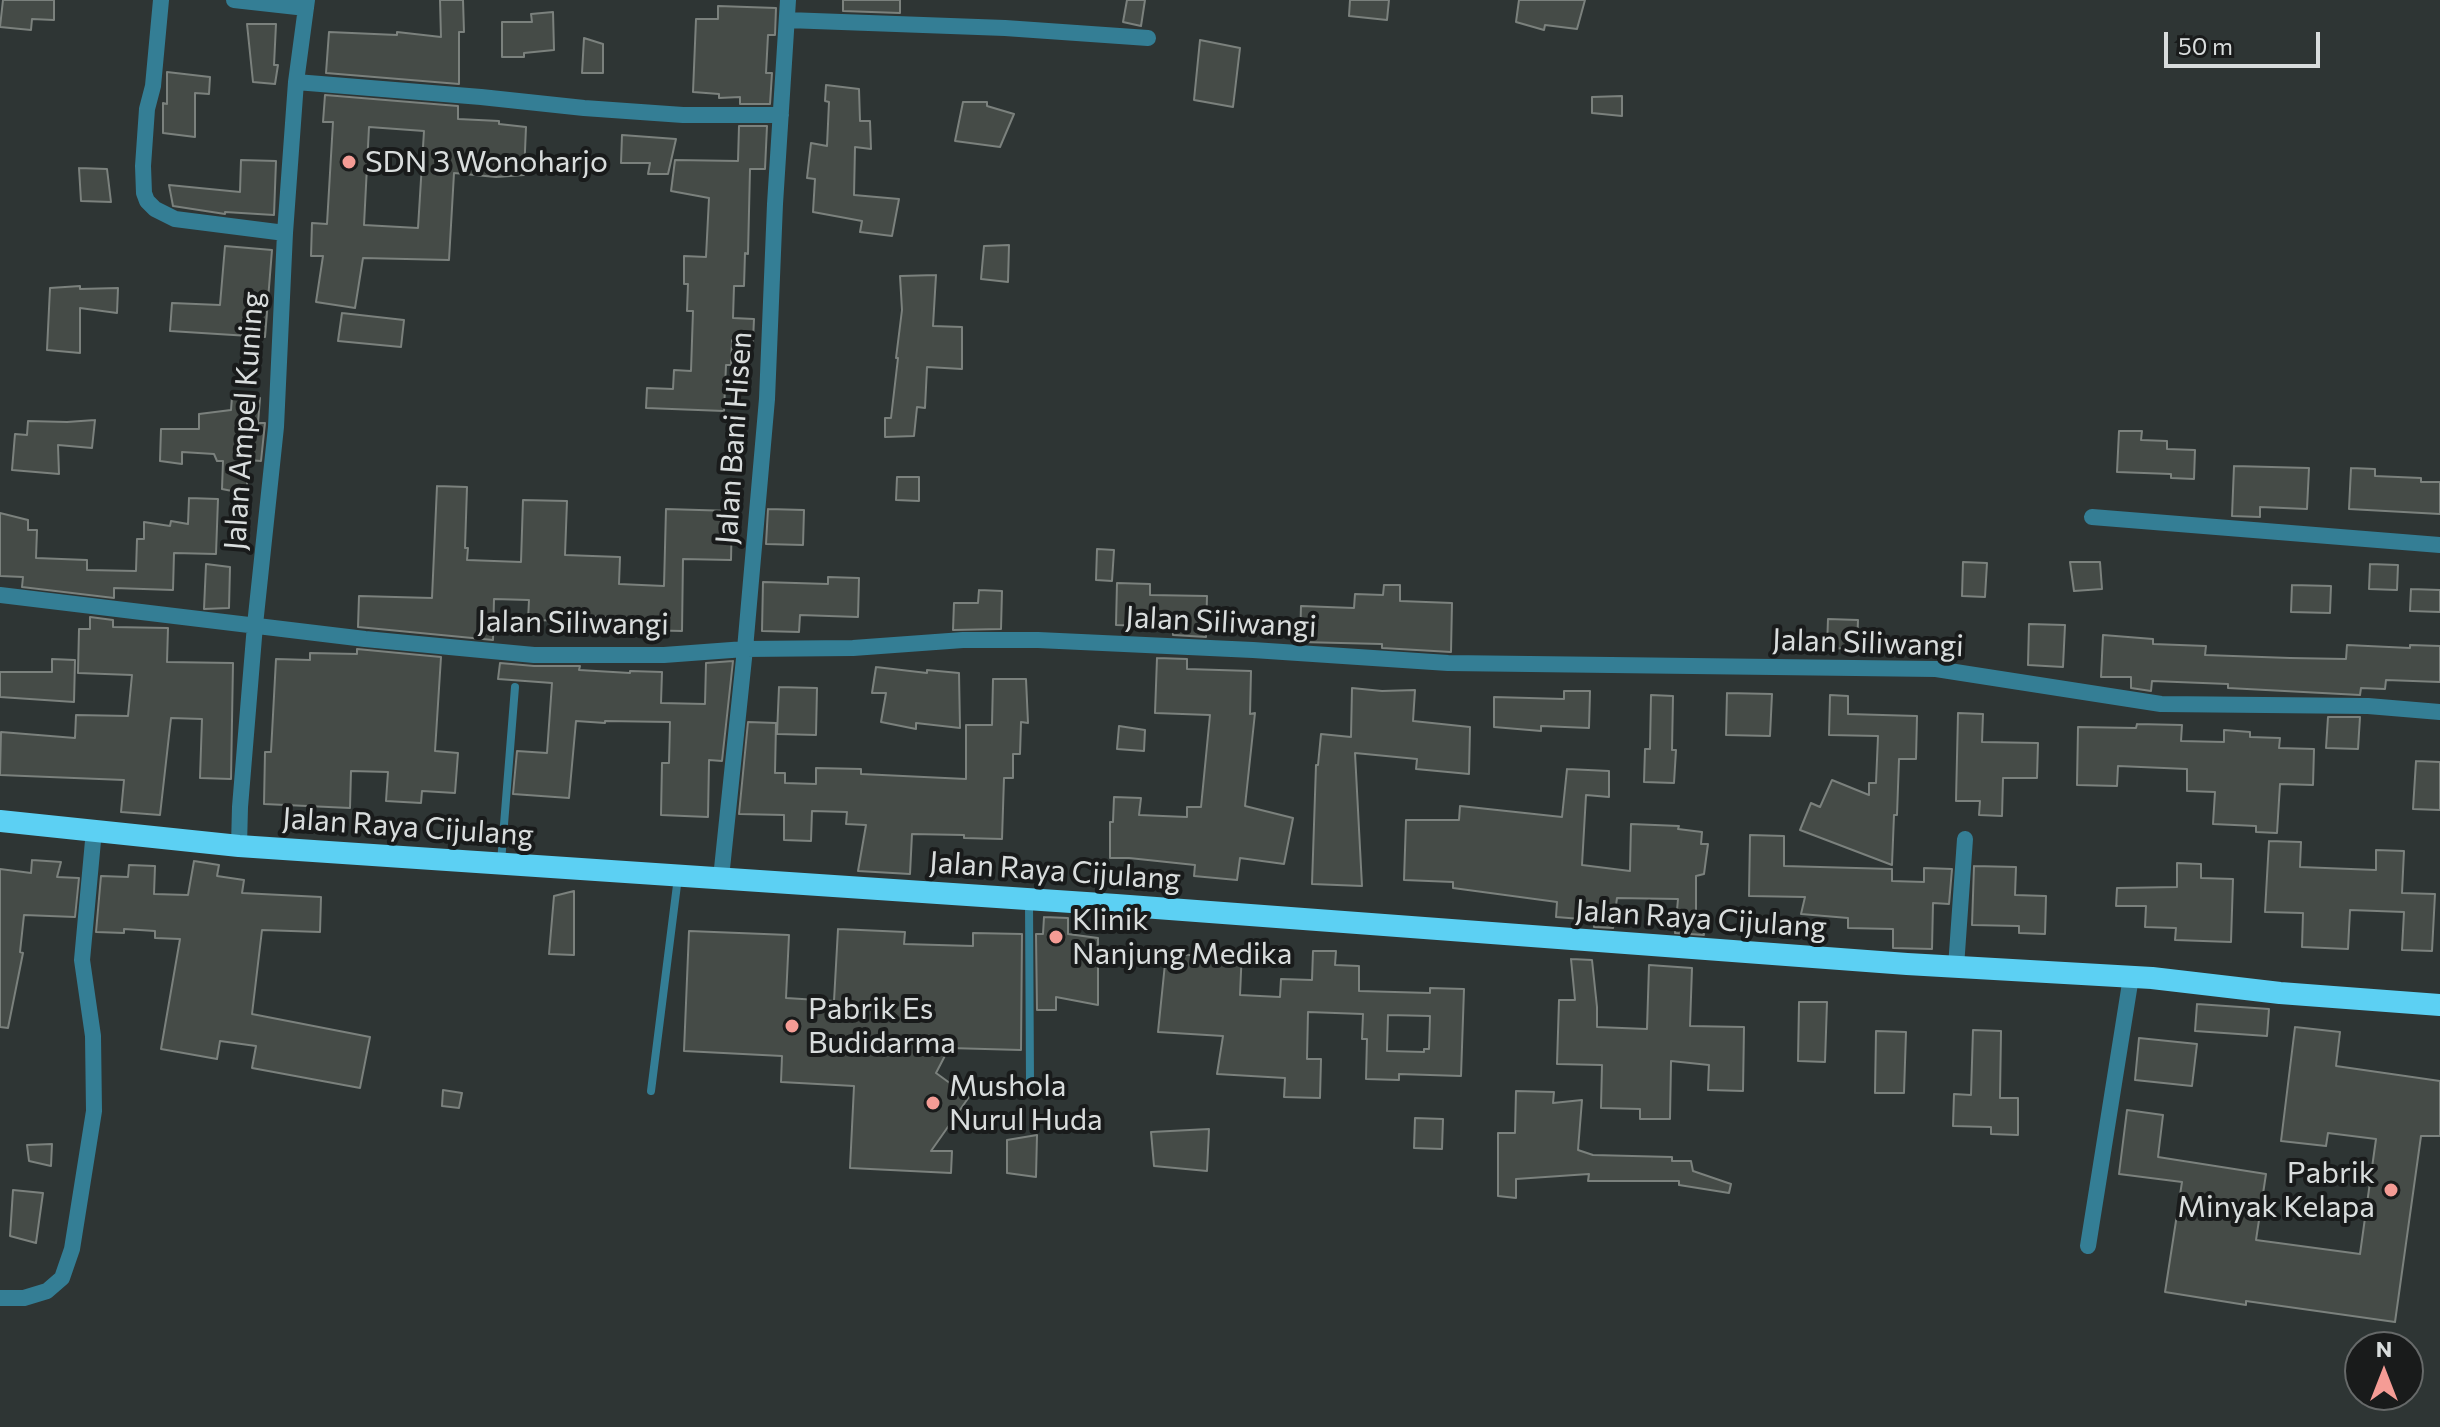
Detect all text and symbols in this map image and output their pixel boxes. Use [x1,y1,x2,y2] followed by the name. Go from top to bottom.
[2168,16,2324,66] scale bar
[2178,31,2233,60] text: 50 m
[365,144,608,180] place label: SDN 3 Wonoharjo
[340,153,358,171] marker: SDN 3 Wonoharjo
[217,290,271,552] street label: Jalan Ampel Kuning
[709,330,759,546] street label: Jalan Bani Hisen
[1124,599,1318,645] street label: Jalan Siliwangi
[477,603,669,643] street label: Jalan Siliwangi
[1771,622,1965,664] street label: Jalan Siliwangi
[281,800,535,854] street label: Jalan Raya Cijulang
[928,844,1182,898] street label: Jalan Raya Cijulang
[1574,892,1828,946] street label: Jalan Raya Cijulang
[1072,902,1293,972] place label: Klinik Nanjung Medika
[1047,928,1065,946] marker: Klinik Nanjung Medika
[808,991,956,1062] place label: Pabrik Es Budidarma
[783,1017,801,1035] marker: Pabrik Es Budidarma
[949,1068,1103,1138] place label: Mushola Nurul Huda
[924,1094,942,1112] marker: Mushola Nurul Huda
[2177,1155,2375,1226] place label: Pabrik Minyak Kelapa
[2382,1181,2400,1199] marker: Pabrik Minyak Kelapa
[2344,1331,2424,1411] north arrow
[2376,1335,2392,1362] text: N

